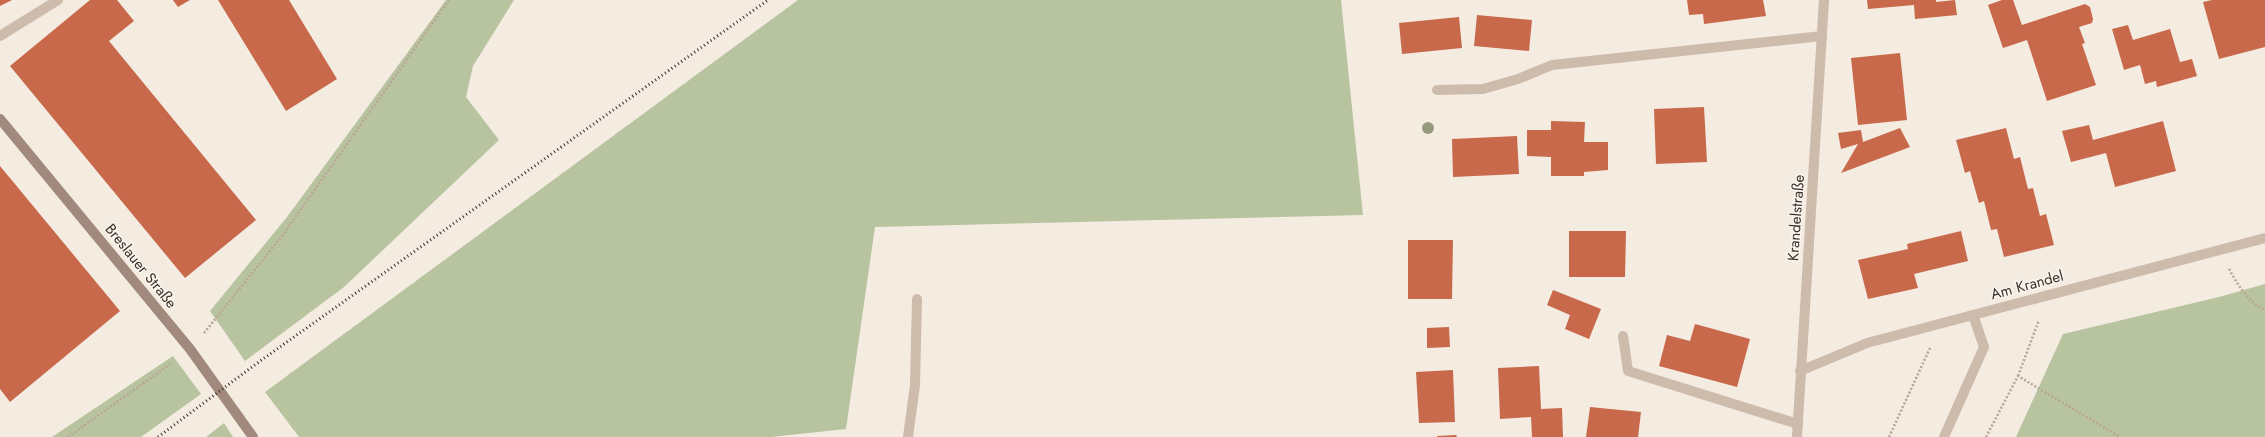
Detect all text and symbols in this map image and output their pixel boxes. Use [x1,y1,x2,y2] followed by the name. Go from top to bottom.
[1782,174,1810,262] street label: Krandelstraße
[100,219,182,313] street label: Breslauer Straße
[1988,265,2066,305] street label: Am Krandel

